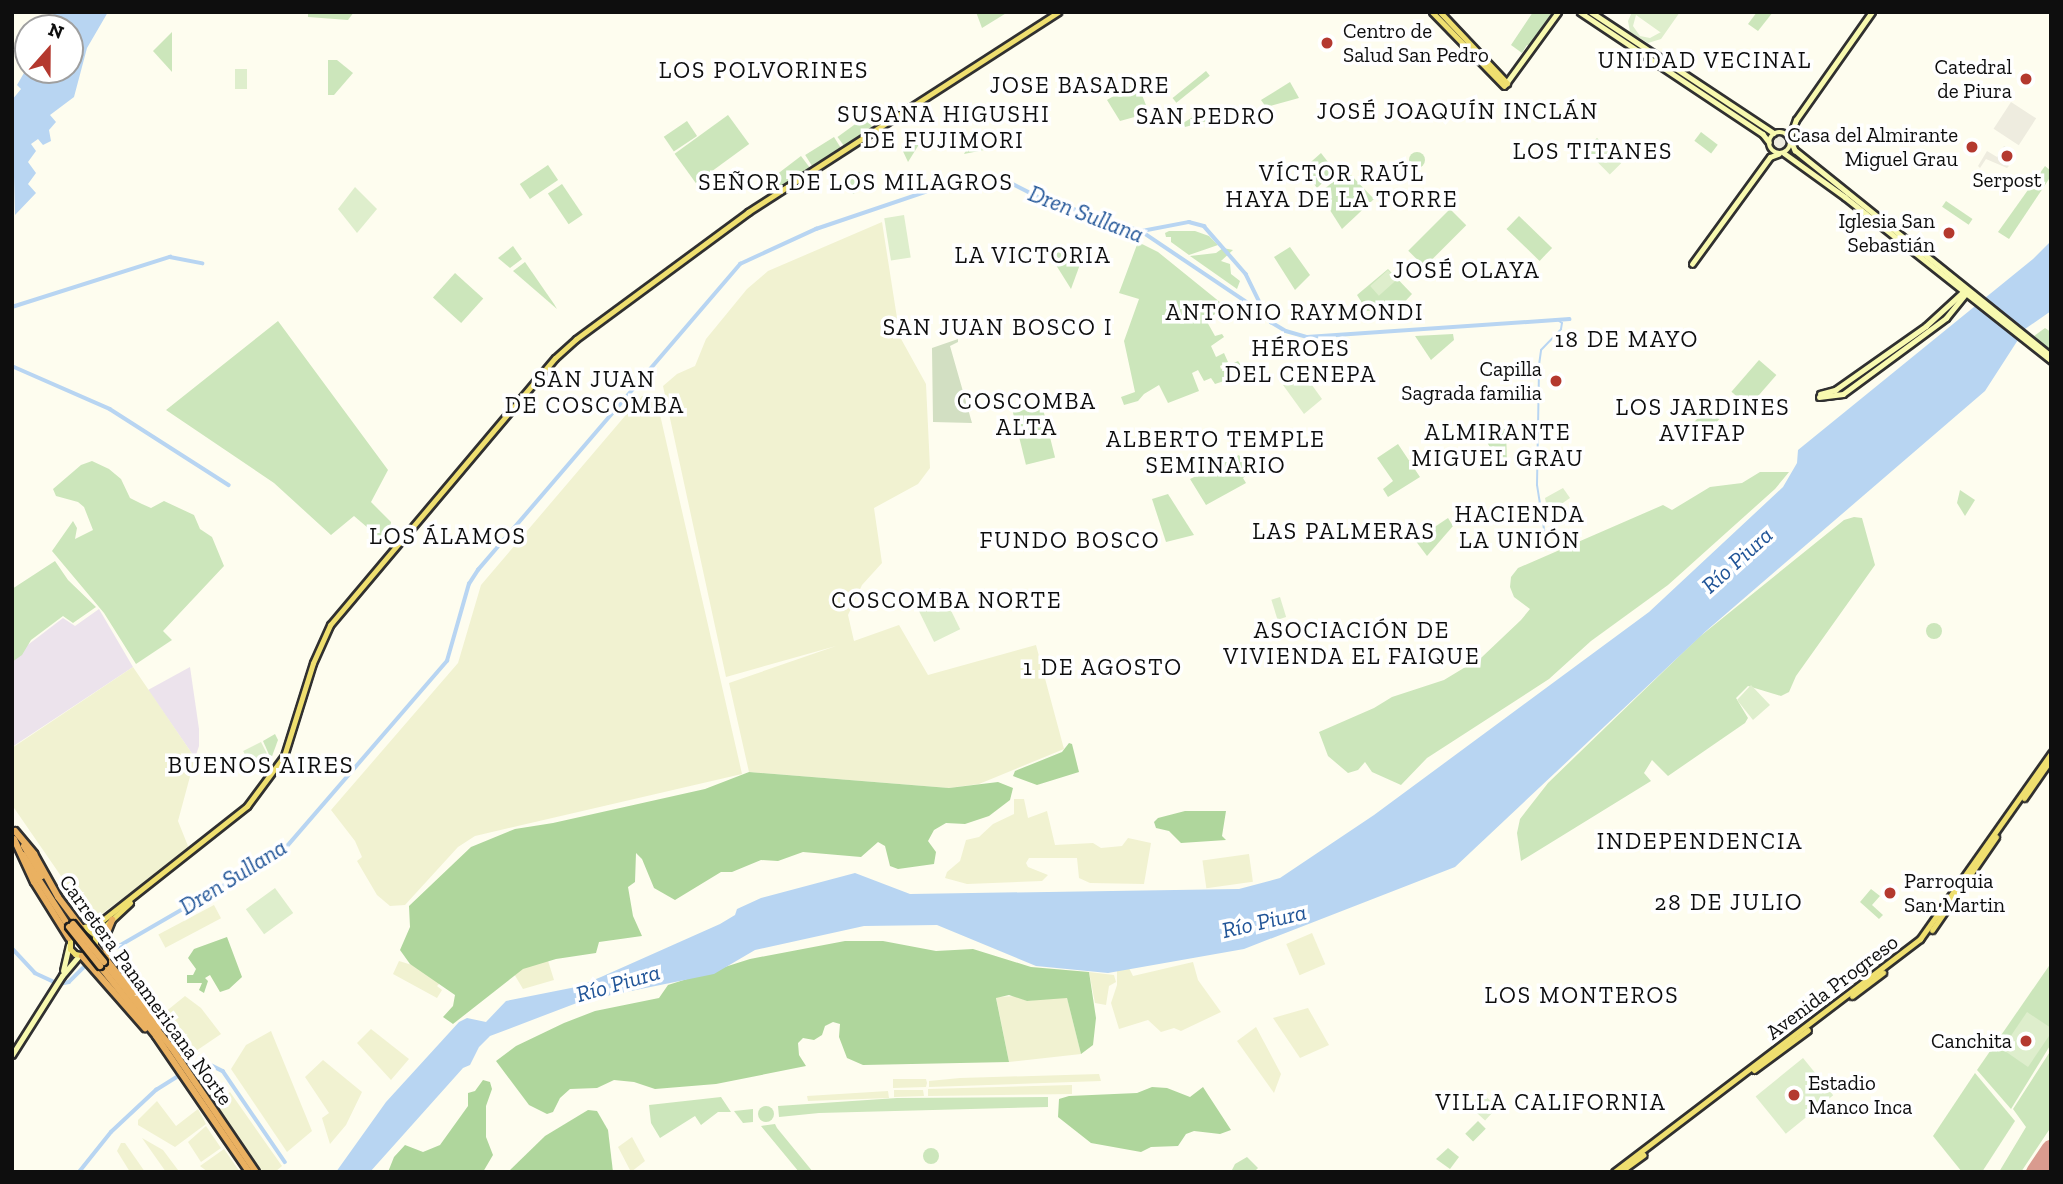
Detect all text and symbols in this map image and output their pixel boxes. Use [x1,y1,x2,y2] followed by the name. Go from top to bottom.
[14,14,84,84] north arrow
[45,17,67,44] text: N
[1343,18,1489,68] place label: Centro de Salud San Pedro
[1317,33,1337,53] marker: Centro de Salud San Pedro
[1599,46,1811,74] district label: UNIDAD VECINAL
[1935,54,2012,104] place label: Catedral de Piura
[660,56,868,84] district label: LOS POLVORINES
[991,71,1169,99] district label: JOSE BASADRE
[2018,71,2034,87] marker: Catedral de Piura
[1319,97,1597,125] district label: JOSÉ JOAQUÍN INCLÁN
[839,100,1049,154] district label: SUSANA HIGUSHI DE FUJIMORI
[1137,102,1275,130] district label: SAN PEDRO
[1787,122,1958,172] place label: Casa del Almirante Miguel Grau
[1514,137,1672,165] district label: LOS TITANES
[1964,139,1980,155] marker: Casa del Almirante Miguel Grau
[1999,148,2015,164] marker: Serpost
[1227,159,1457,213] district label: VÍCTOR RAÚL HAYA DE LA TORRE
[1972,167,2042,193] place label: Serpost
[701,168,1011,196] district label: SEÑOR DE LOS MILAGROS
[1025,179,1147,249] water label: Dren Sullana
[1838,208,1935,258] place label: Iglesia San Sebastián
[1941,225,1957,241] marker: Iglesia San Sebastián
[955,241,1111,269] district label: LA VICTORIA
[1395,256,1539,284] district label: JOSÉ OLAYA
[1168,298,1422,326] district label: ANTONIO RAYMONDI
[884,313,1112,341] district label: SAN JUAN BOSCO I
[1556,325,1698,353] district label: 18 DE MAYO
[1226,334,1376,388] district label: HÉROES DEL CENEPA
[1401,356,1542,406] place label: Capilla Sagrada familia
[506,365,684,419] district label: SAN JUAN DE COSCOMBA
[1548,373,1564,389] marker: Capilla Sagrada familia
[958,387,1096,441] district label: COSCOMBA ALTA
[1617,393,1789,447] district label: LOS JARDINES AVIFAP
[1413,418,1583,472] district label: ALMIRANTE MIGUEL GRAU
[1108,425,1324,479] district label: ALBERTO TEMPLE SEMINARIO
[1456,500,1584,554] district label: HACIENDA LA UNIÓN
[1254,517,1434,545] district label: LAS PALMERAS
[1696,521,1778,599] water label: Río Piura
[370,522,526,550] district label: LOS ÁLAMOS
[981,526,1159,554] district label: FUNDO BOSCO
[833,586,1061,614] district label: COSCOMBA NORTE
[1225,616,1479,670] district label: ASOCIACIÓN DE VIVIENDA EL FAIQUE
[1024,653,1182,681] district label: 1 DE AGOSTO
[169,751,353,779] district label: BUENOS AIRES
[1598,827,1802,855] district label: INDEPENDENCIA
[174,833,292,921] water label: Dren Sullana
[1904,868,2005,918] place label: Parroquia San Martin
[54,870,238,1110] street label: Carretera Panamericana Norte
[1882,885,1898,901] marker: Parroquia San Martin
[1656,888,1802,916] district label: 28 DE JULIO
[1219,898,1309,944] water label: Río Piura
[1761,929,1903,1045] street label: Avenida Progreso
[573,958,663,1008] water label: Río Piura
[1486,981,1678,1009] district label: LOS MONTEROS
[1931,1028,2012,1054] place label: Canchita
[2018,1033,2034,1049] marker: Canchita
[1808,1070,1912,1120] place label: Estadio Manco Inca
[1786,1087,1802,1103] marker: Estadio Manco Inca
[1437,1088,1665,1116] district label: VILLA CALIFORNIA

